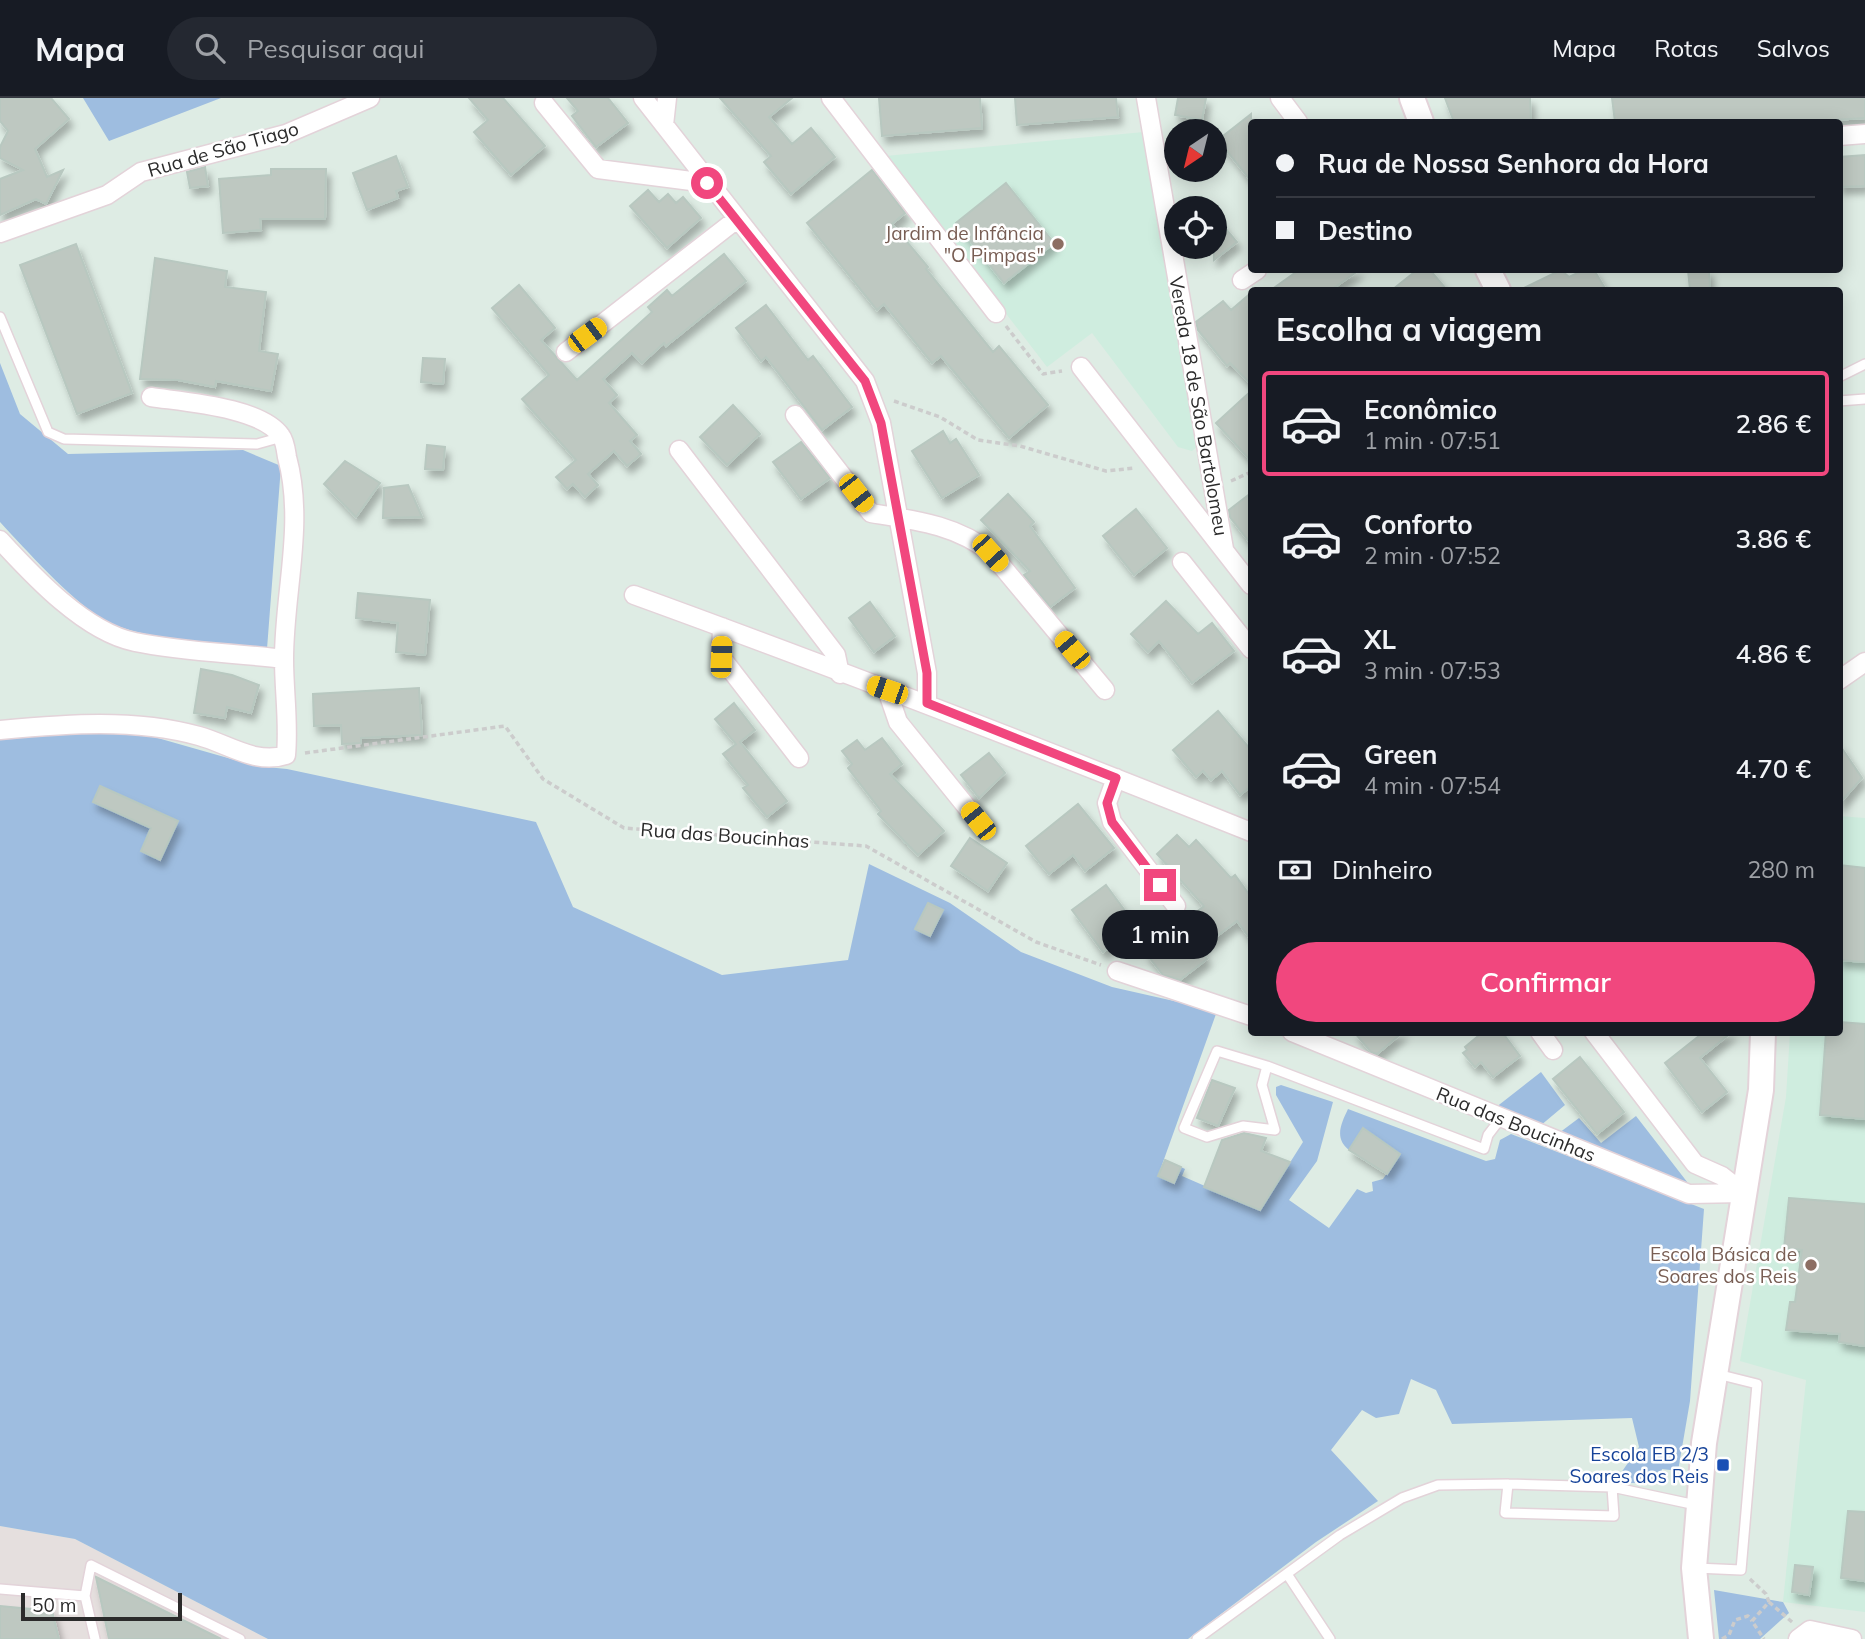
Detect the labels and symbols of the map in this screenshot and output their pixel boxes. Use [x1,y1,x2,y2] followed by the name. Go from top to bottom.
[145,116,301,182] street label: Rua de São Tiago
[1164,119,1227,182] north arrow
[691,167,723,199] route start
[885,221,1044,267] place label: Jardim de Infância "O Pimpas"
[1050,236,1066,252] marker: Jardim de Infância "O Pimpas"
[1164,274,1234,538] street label: Vereda 18 de São Bartolomeu
[564,314,611,356] car
[835,470,878,516] car
[969,530,1012,576] car
[1051,627,1094,673] car
[710,636,733,678] car
[864,673,911,707] car
[957,798,1000,844] car
[640,817,810,853] street label: Rua das Boucinhas
[1144,869,1176,901] route end
[1102,910,1218,958] callout: 1 min
[1433,1081,1599,1167] street label: Rua das Boucinhas
[1650,1242,1797,1288] place label: Escola Básica de Soares dos Reis
[1803,1257,1819,1273] marker: Escola Básica de Soares dos Reis
[1570,1442,1709,1488] place label: Escola EB 2/3 Soares dos Reis
[1715,1457,1731,1473] marker: Escola EB 2/3 Soares dos Reis
[21,1590,182,1622] scale bar

